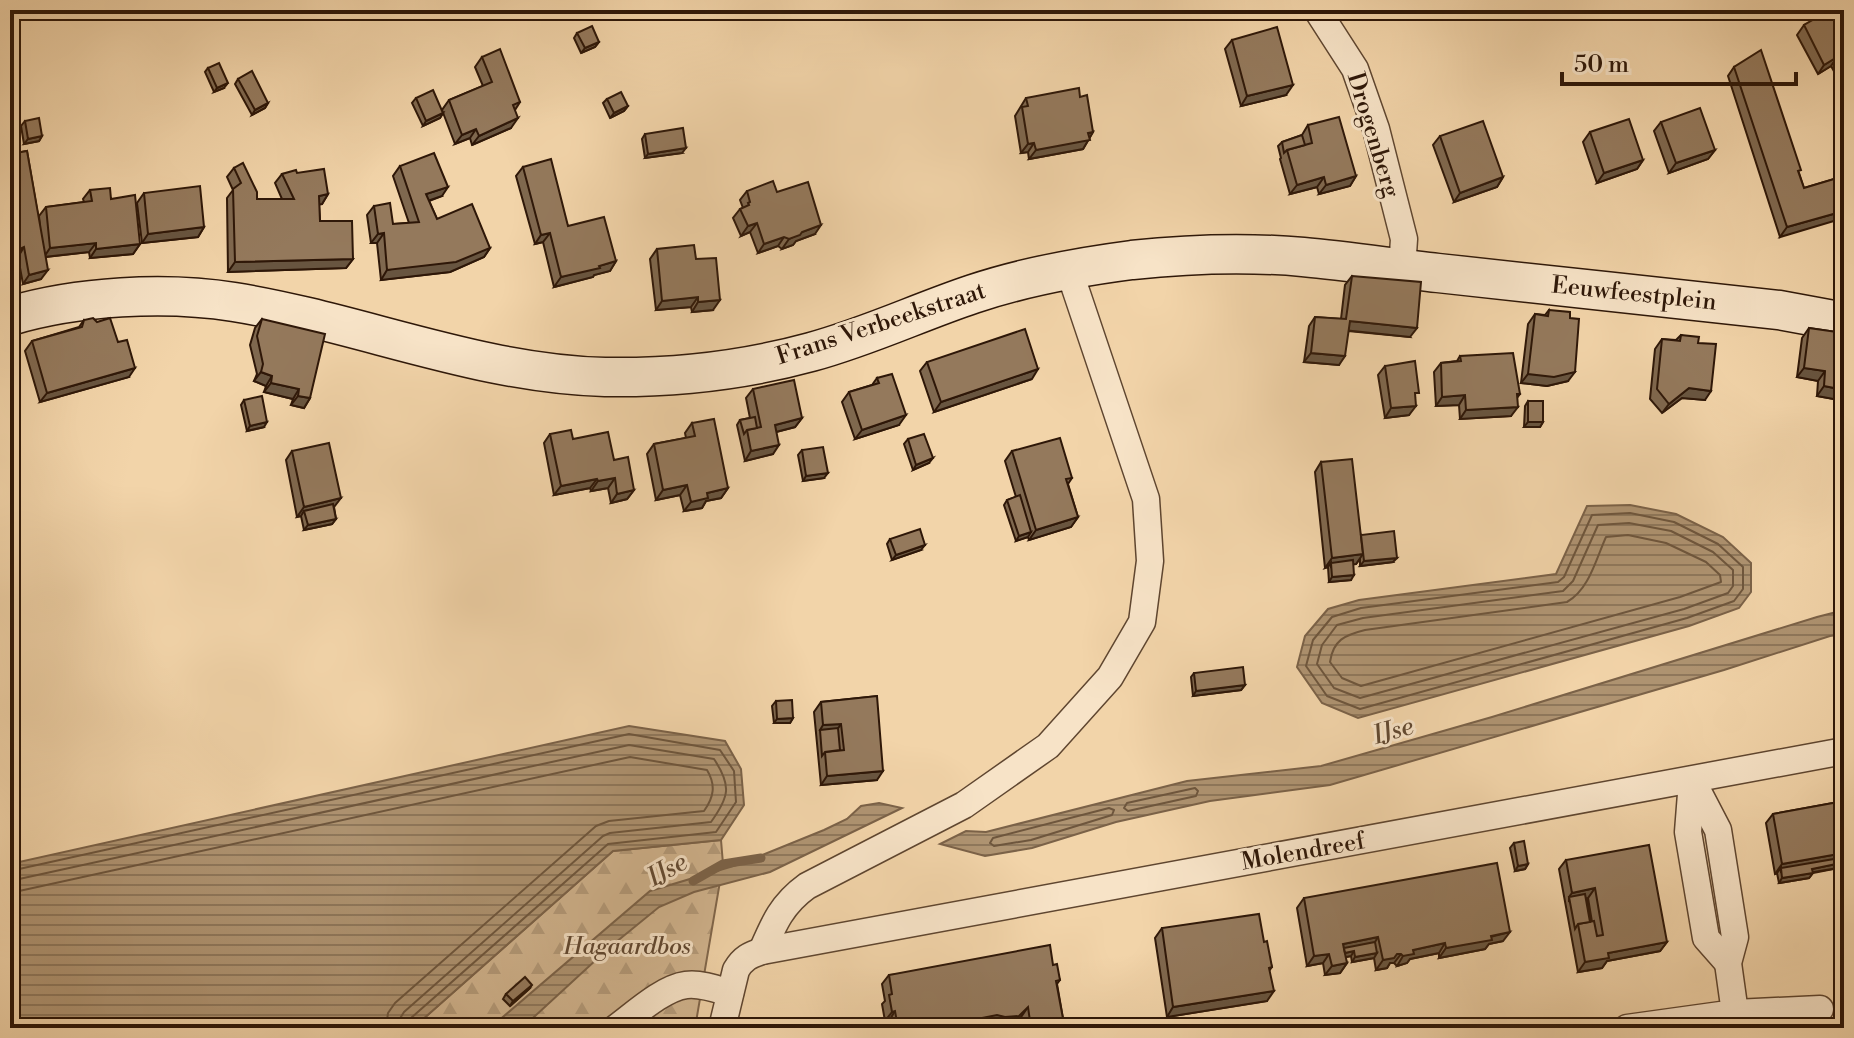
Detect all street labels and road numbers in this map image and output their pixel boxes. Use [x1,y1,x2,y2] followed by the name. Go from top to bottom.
[1340,69,1406,202] street label: Drogenberg
[1550,270,1718,318] street label: Eeuwfeestplein
[772,276,990,372] street label: Frans Verbeekstraat
[1239,826,1368,878] street label: Molendreef

